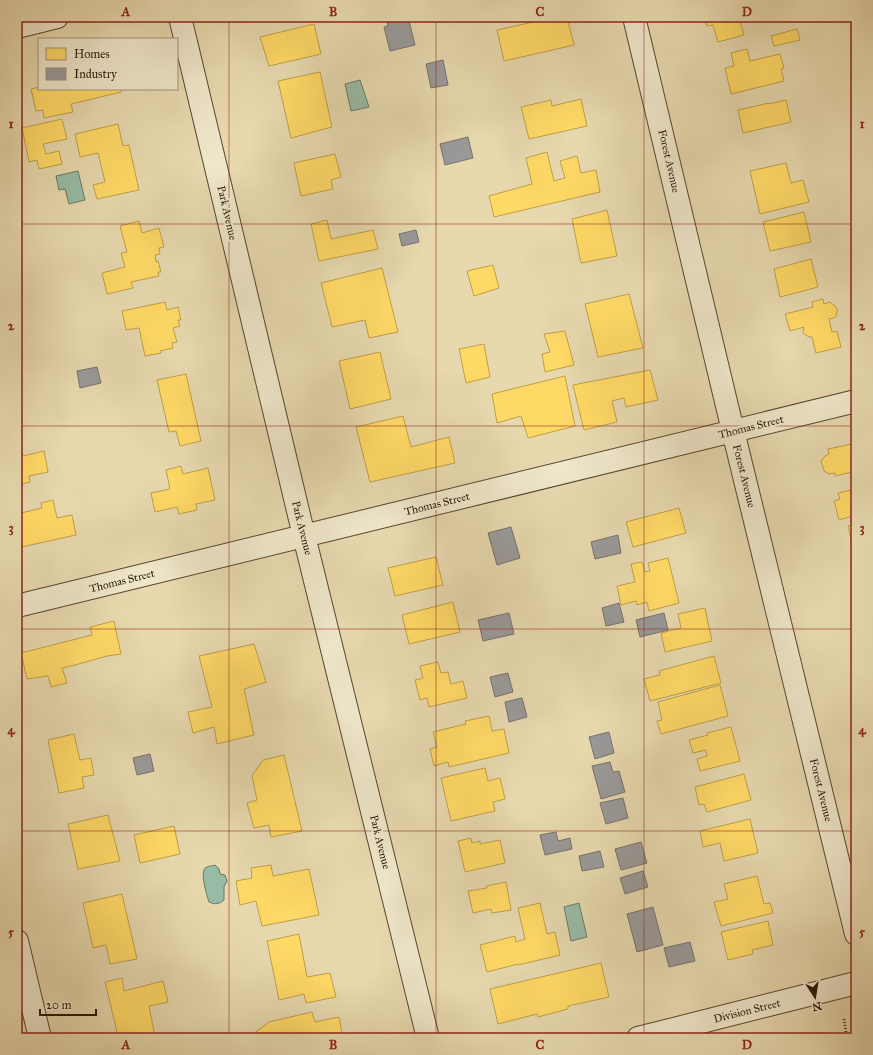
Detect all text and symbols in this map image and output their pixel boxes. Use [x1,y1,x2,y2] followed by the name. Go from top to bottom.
[121,4,131,20] text: A
[329,4,338,20] text: B
[536,4,545,20] text: C
[742,4,752,20] text: D
[38,38,178,90] legend
[74,47,110,61] text: Homes
[74,67,117,81] text: Industry
[8,116,14,132] text: 1
[859,116,865,132] text: 1
[655,128,683,194] street label: Forest Avenue
[214,185,240,242] street label: Park Avenue
[8,318,15,334] text: 2
[859,318,866,334] text: 2
[717,413,785,441] street label: Thomas Street
[730,443,758,509] street label: Forest Avenue
[403,490,471,518] street label: Thomas Street
[289,500,315,557] street label: Park Avenue
[8,520,14,536] text: 3
[859,520,865,536] text: 3
[88,567,156,595] street label: Thomas Street
[7,722,15,738] text: 4
[858,722,866,738] text: 4
[807,757,835,823] street label: Forest Avenue
[367,814,393,871] street label: Park Avenue
[8,924,15,940] text: 5
[859,924,866,940] text: 5
[795,977,835,1017] north arrow
[40,991,96,1017] scale bar
[712,996,782,1026] street label: Division Street
[46,998,72,1012] text: 20 m
[810,999,823,1014] text: N
[121,1037,131,1053] text: A
[329,1037,338,1053] text: B
[536,1037,545,1053] text: C
[742,1037,752,1053] text: D

